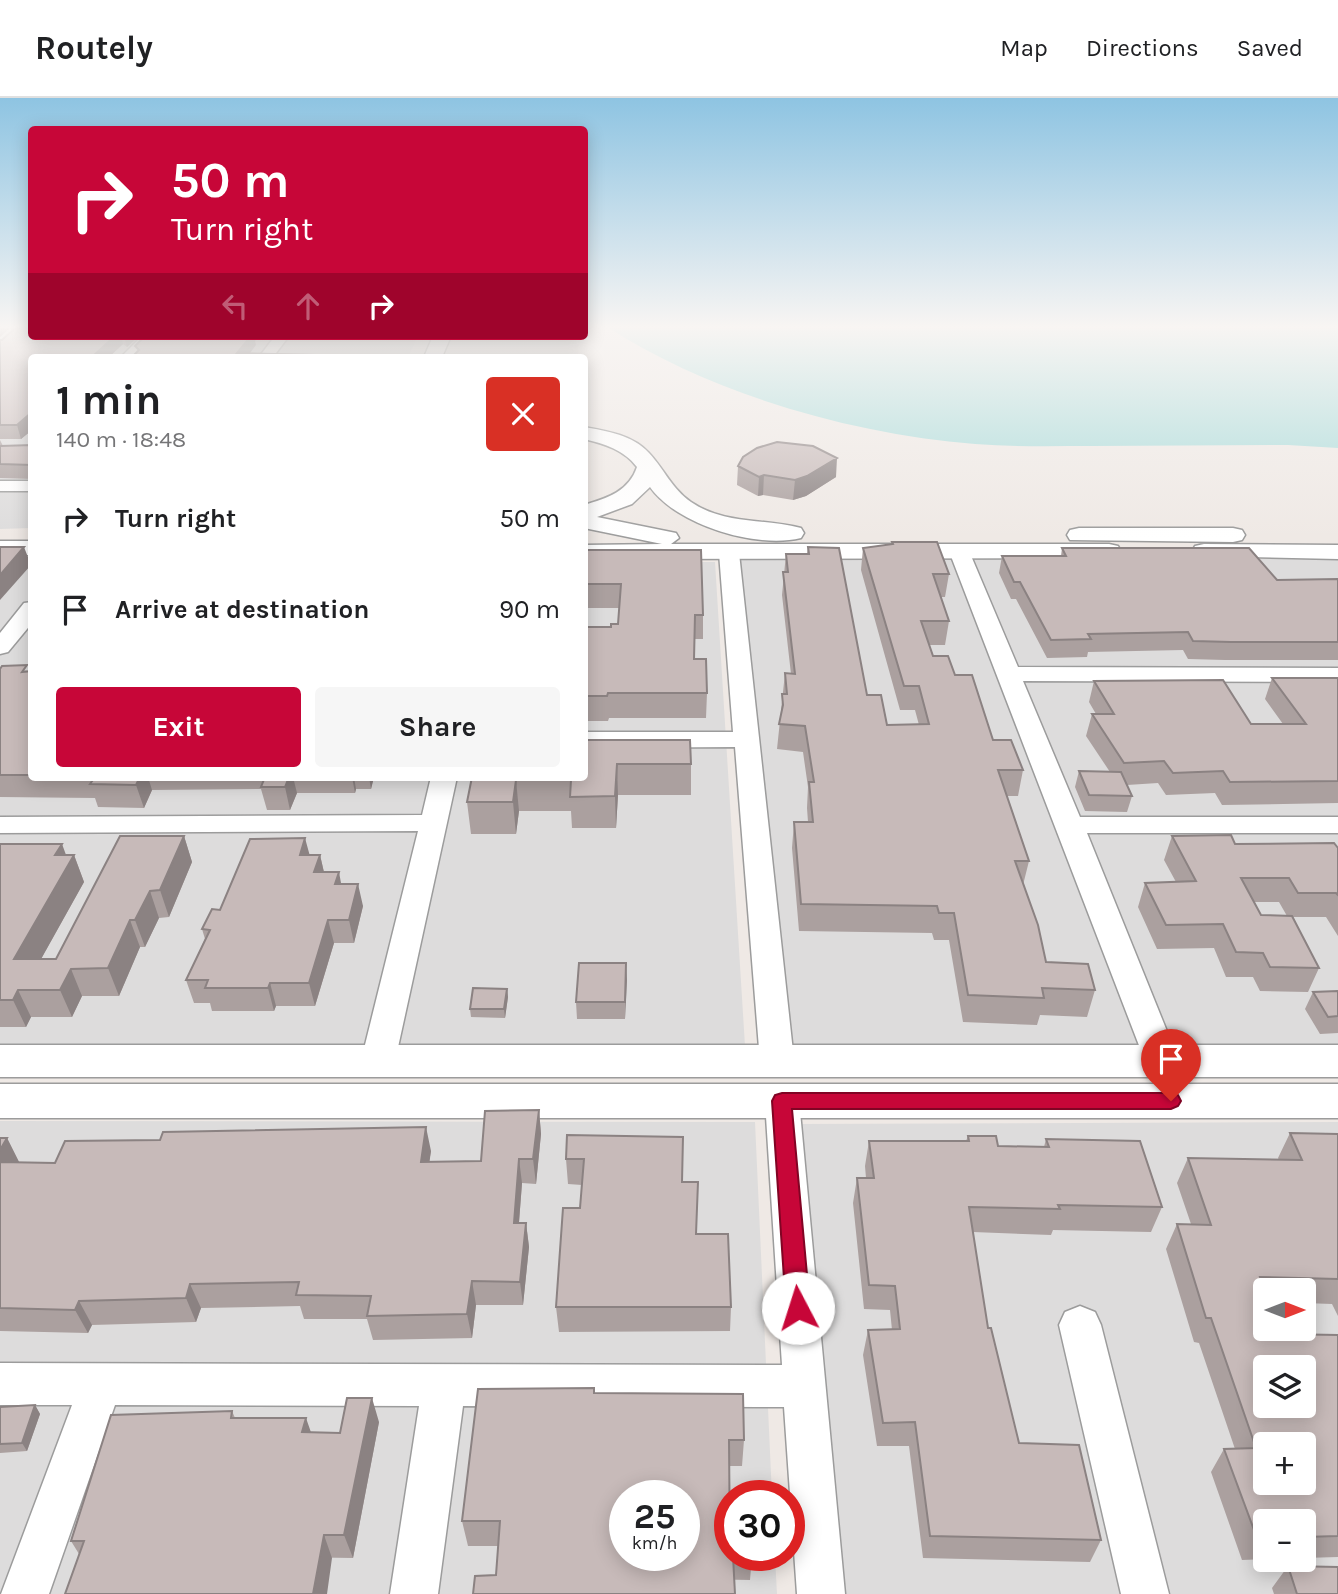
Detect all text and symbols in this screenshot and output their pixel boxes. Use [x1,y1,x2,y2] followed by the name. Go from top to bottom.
[35,29,153,67] text: Routely
[1000,34,1048,62] text: Map
[1086,34,1199,62] text: Directions
[1237,34,1303,62] text: Saved
[171,152,289,209] text: 50 m
[56,154,147,245] icon: right
[171,211,313,248] text: Turn right
[216,287,254,325] icon: left
[289,287,327,325] icon: ahead
[362,287,400,325] icon: right
[56,375,161,425] text: 1 min
[486,377,560,451] button: close
[56,426,186,453] text: 140 m · 18:48
[56,500,94,538] icon: right
[115,503,236,534] text: Turn right
[499,503,560,534] text: 50 m
[56,591,94,629] icon: arrive
[115,594,369,625] text: Arrive at destination
[499,594,560,625] text: 90 m
[56,687,301,767] button: Exit
[315,687,560,767] button: Share
[1141,1029,1201,1101] pin
[1152,1040,1190,1078] icon: arrive
[761,1271,835,1345] position arrow
[1253,1278,1316,1340] north arrow
[1253,1278,1316,1572] map controls
[1253,1355,1316,1418] button: layers
[1253,1432,1316,1495] button: +
[714,1480,805,1571] speed limit sign: 30
[634,1496,675,1537] text: 25
[1253,1509,1316,1572] button: −
[632,1532,677,1554] text: km/h

